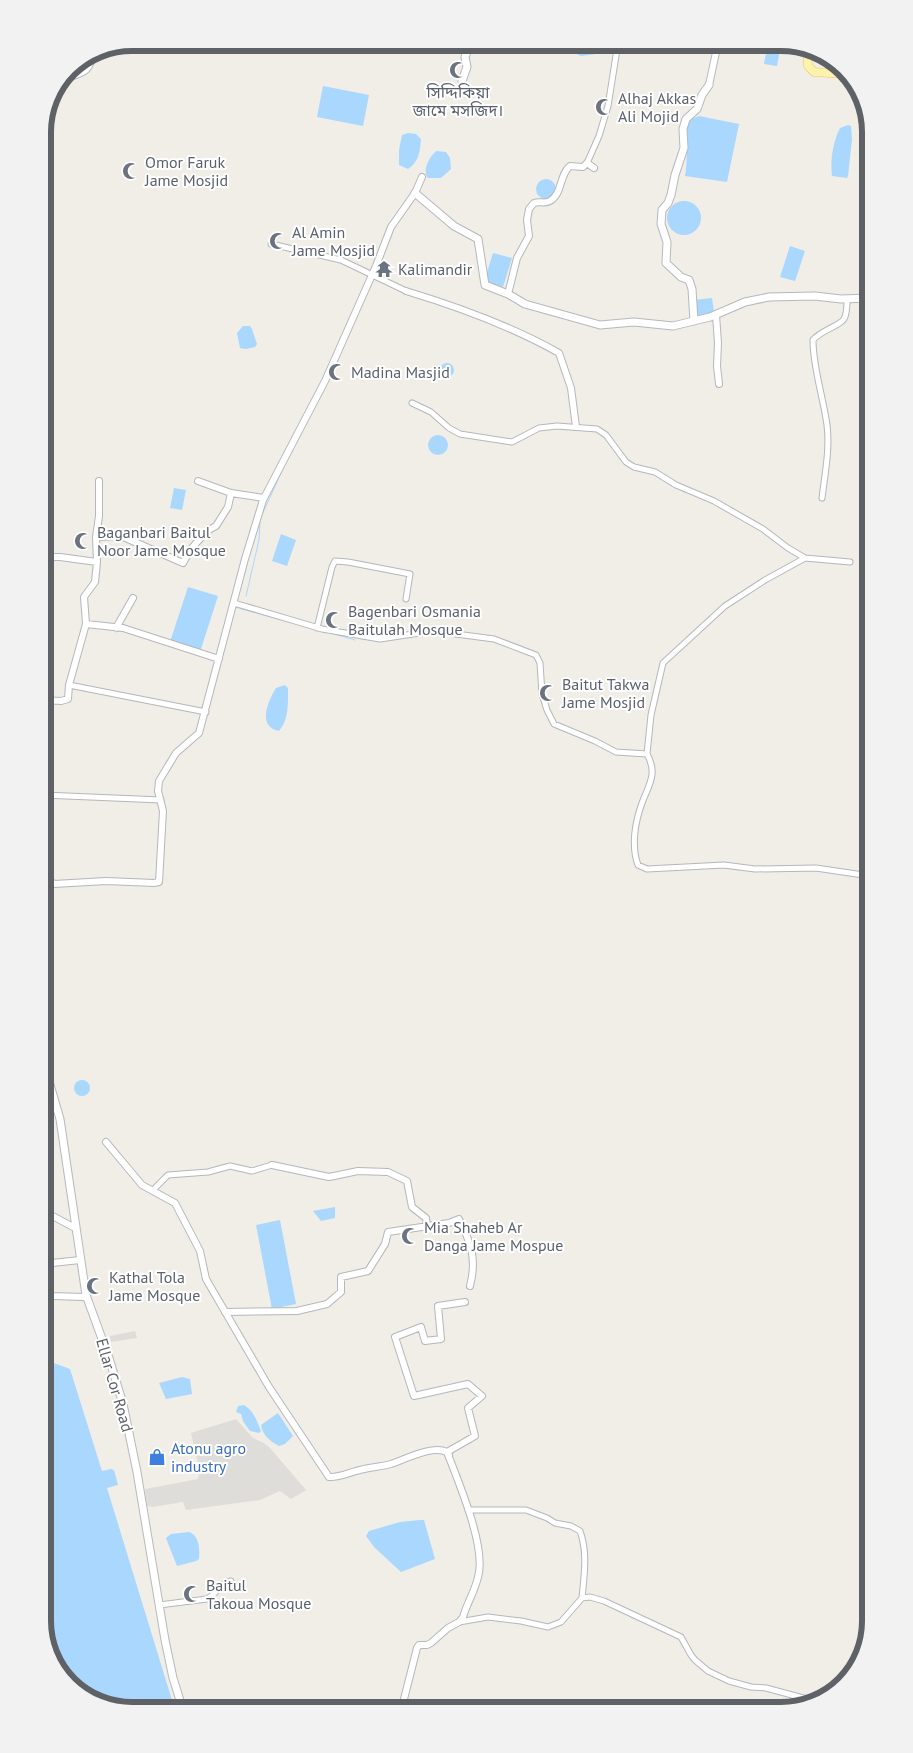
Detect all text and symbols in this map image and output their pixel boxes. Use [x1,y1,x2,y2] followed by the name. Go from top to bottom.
[448,60,468,80] mosque icon: সিদ্দিকিয়া জামে মসজিদ।
[412,82,503,120] place label: সিদ্দিকিয়া জামে মসজিদ।
[618,88,696,126] place label: Alhaj Akkas Ali Mojid
[594,97,614,117] mosque icon: Alhaj Akkas Ali Mojid
[144,152,228,190] place label: Omor Faruk Jame Mosjid
[121,161,141,181] mosque icon: Omor Faruk Jame Mosjid
[291,222,375,260] place label: Al Amin Jame Mosjid
[268,231,288,251] mosque icon: Al Amin Jame Mosjid
[374,259,394,279] temple icon: Kalimandir
[398,259,473,279] place label: Kalimandir
[327,362,347,382] mosque icon: Madina Masjid
[351,362,450,382] place label: Madina Masjid
[97,522,226,560] place label: Baganbari Baitul Noor Jame Mosque
[73,531,93,551] mosque icon: Baganbari Baitul Noor Jame Mosque
[348,601,481,639] place label: Bagenbari Osmania Baitulah Mosque
[324,610,344,630] mosque icon: Bagenbari Osmania Baitulah Mosque
[561,674,649,712] place label: Baitut Takwa Jame Mosjid
[538,683,558,703] mosque icon: Baitut Takwa Jame Mosjid
[424,1217,563,1255] place label: Mia Shaheb Ar Danga Jame Mospue
[400,1226,420,1246] mosque icon: Mia Shaheb Ar Danga Jame Mospue
[108,1267,200,1305] place label: Kathal Tola Jame Mosque
[85,1276,105,1296] mosque icon: Kathal Tola Jame Mosque
[92,1336,138,1434] street label: Ellar Cor Road
[171,1438,246,1476] place label: Atonu agro industry
[147,1447,167,1467] shop icon: Atonu agro industry
[206,1575,311,1613] place label: Baitul Takoua Mosque
[182,1584,202,1604] mosque icon: Baitul Takoua Mosque

